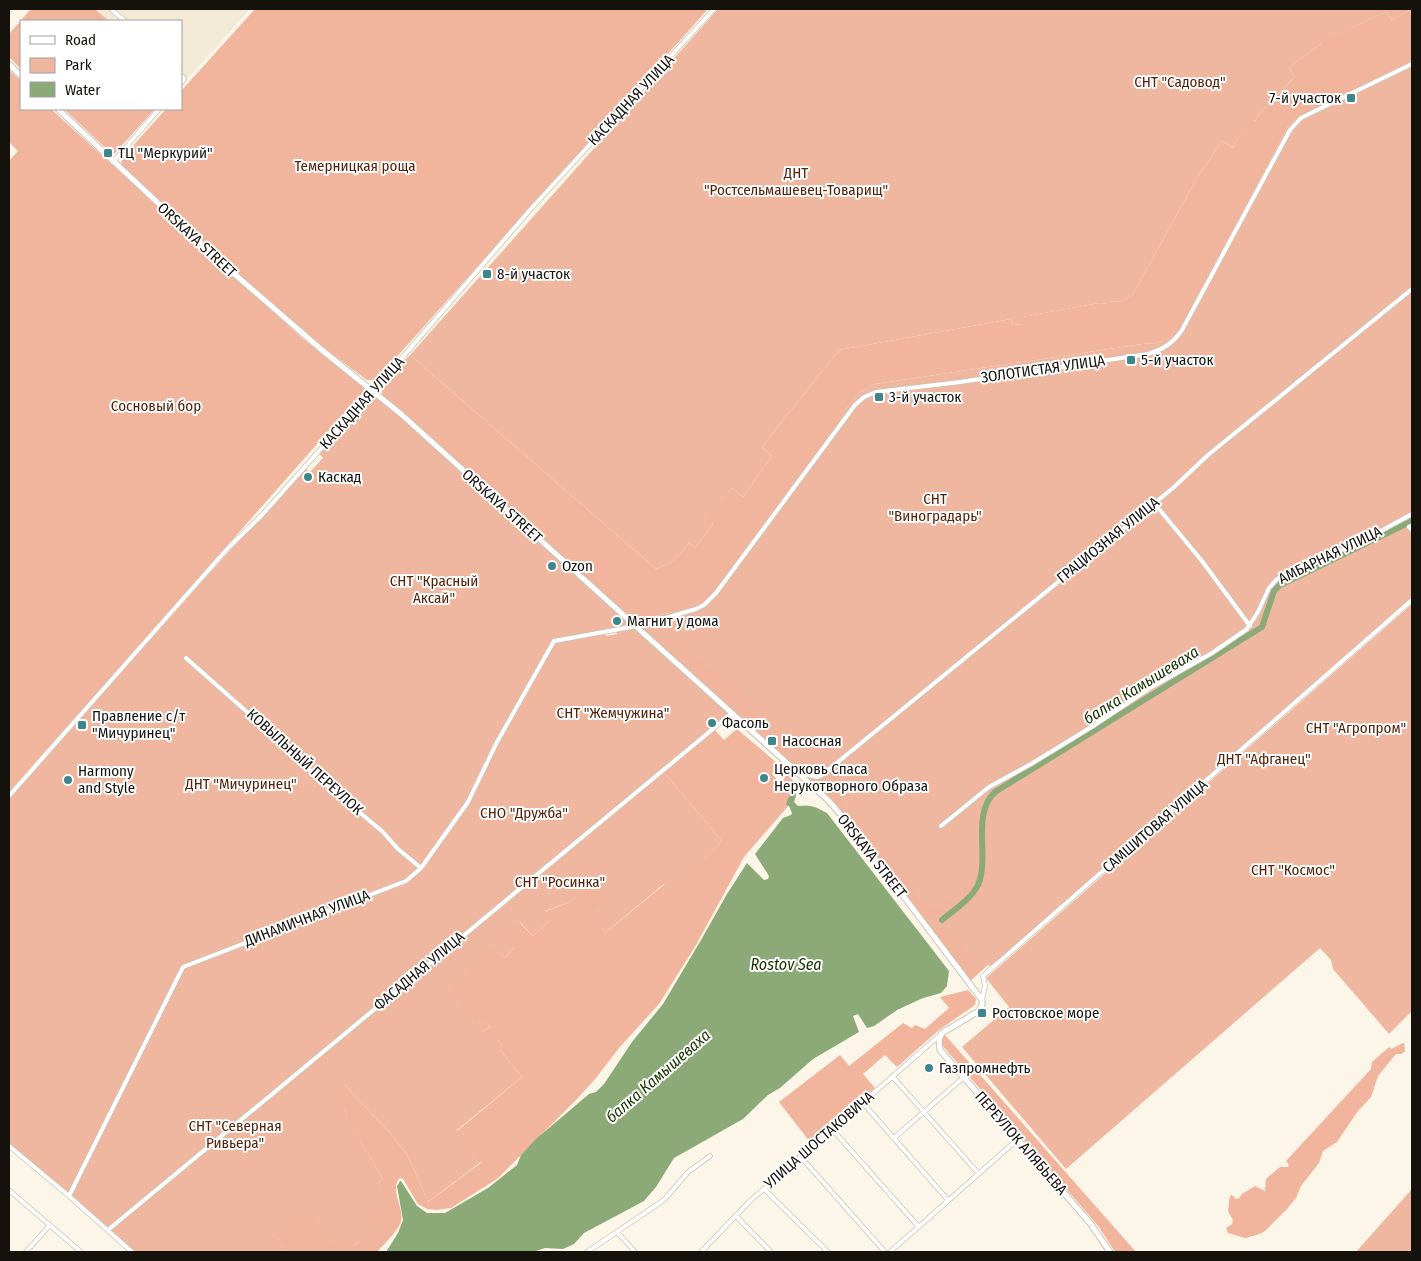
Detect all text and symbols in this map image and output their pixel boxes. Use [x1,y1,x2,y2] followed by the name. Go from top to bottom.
[20,20,182,110] legend
[65,31,96,49] text: Road
[584,51,678,149] street label: КАСКАДНАЯ УЛИЦА
[65,56,92,74] text: Park
[1134,73,1226,91] park label: СНТ "Садовод"
[65,81,101,99] text: Water
[1269,89,1341,107] place label: 7-й участок
[1345,92,1357,104] marker: 7-й участок
[118,144,213,162] place label: ТЦ "Меркурий"
[102,147,114,159] marker: ТЦ "Меркурий"
[294,157,416,175] park label: Темерницкая роща
[704,164,888,199] park label: ДНТ "Ростсельмашевец-Товарищ"
[154,199,240,281] street label: ORSKAYA STREET
[497,265,570,283] place label: 8-й участок
[481,268,493,280] marker: 8-й участок
[980,351,1106,387] street label: ЗОЛОТИСТАЯ УЛИЦА
[1141,351,1214,369] place label: 5-й участок
[316,353,408,453] street label: КАСКАДНАЯ УЛИЦА
[1125,354,1137,366] marker: 5-й участок
[889,388,961,406] place label: 3-й участок
[873,391,885,403] marker: 3-й участок
[111,397,201,415] park label: Сосновый бор
[458,465,546,547] street label: ORSKAYA STREET
[318,468,361,486] place label: Каскад
[302,471,314,483] marker: Каскад
[888,490,982,525] park label: СНТ "Виноградарь"
[1053,493,1163,587] street label: ГРАЦИОЗНАЯ УЛИЦА
[1275,522,1385,588] street label: АМБАРНАЯ УЛИЦА
[562,557,593,575] place label: Ozon
[546,560,558,572] marker: Ozon
[390,572,478,607] park label: СНТ "Красный Аксай"
[627,612,719,630] place label: Магнит у дома
[611,615,623,627] marker: Магнит у дома
[1080,642,1202,728] water label: балка Камышеваха
[557,704,669,722] park label: СНТ "Жемчужина"
[243,705,367,819] street label: КОВЫЛЬНЫЙ ПЕРЕУЛОК
[92,707,186,742] place label: Правление с/т "Мичуринец"
[722,714,769,732] place label: Фасоль
[706,717,718,729] marker: Фасоль
[76,719,88,731] marker: Правление с/т "Мичуринец"
[1306,719,1406,737] park label: СНТ "Агропром"
[782,732,842,750] place label: Насосная
[766,735,778,747] marker: Насосная
[1216,750,1311,768] park label: ДНТ "Афганец"
[774,760,928,795] place label: Церковь Спаса Нерукотворного Образа
[78,762,135,797] place label: Harmony and Style
[758,772,770,784] marker: Церковь Спаса Нерукотворного Образа
[62,774,74,786] marker: Harmony and Style
[184,775,297,793] park label: ДНТ "Мичуринец"
[1099,775,1211,876] street label: САМШИТОВАЯ УЛИЦА
[480,804,568,822] park label: СНО "Дружба"
[834,810,910,902] street label: ORSKAYA STREET
[1251,861,1335,879] park label: СНТ "Космос"
[515,873,605,891] park label: СНТ "Росинка"
[241,886,372,951] street label: ДИНАМИЧНАЯ УЛИЦА
[370,928,468,1014] street label: ФАСАДНАЯ УЛИЦА
[750,955,822,974] water label: Rostov Sea
[992,1004,1099,1022] place label: Ростовское море
[976,1007,988,1019] marker: Ростовское море
[602,1025,714,1127] water label: балка Камышеваха
[939,1059,1031,1077] place label: Газпромнефть
[923,1062,935,1074] marker: Газпромнефть
[760,1087,878,1193] street label: УЛИЦА ШОСТАКОВИЧА
[971,1088,1071,1199] street label: ПЕРЕУЛОК АЛЯБЬЕВА
[188,1117,282,1152] park label: СНТ "Северная Ривьера"

